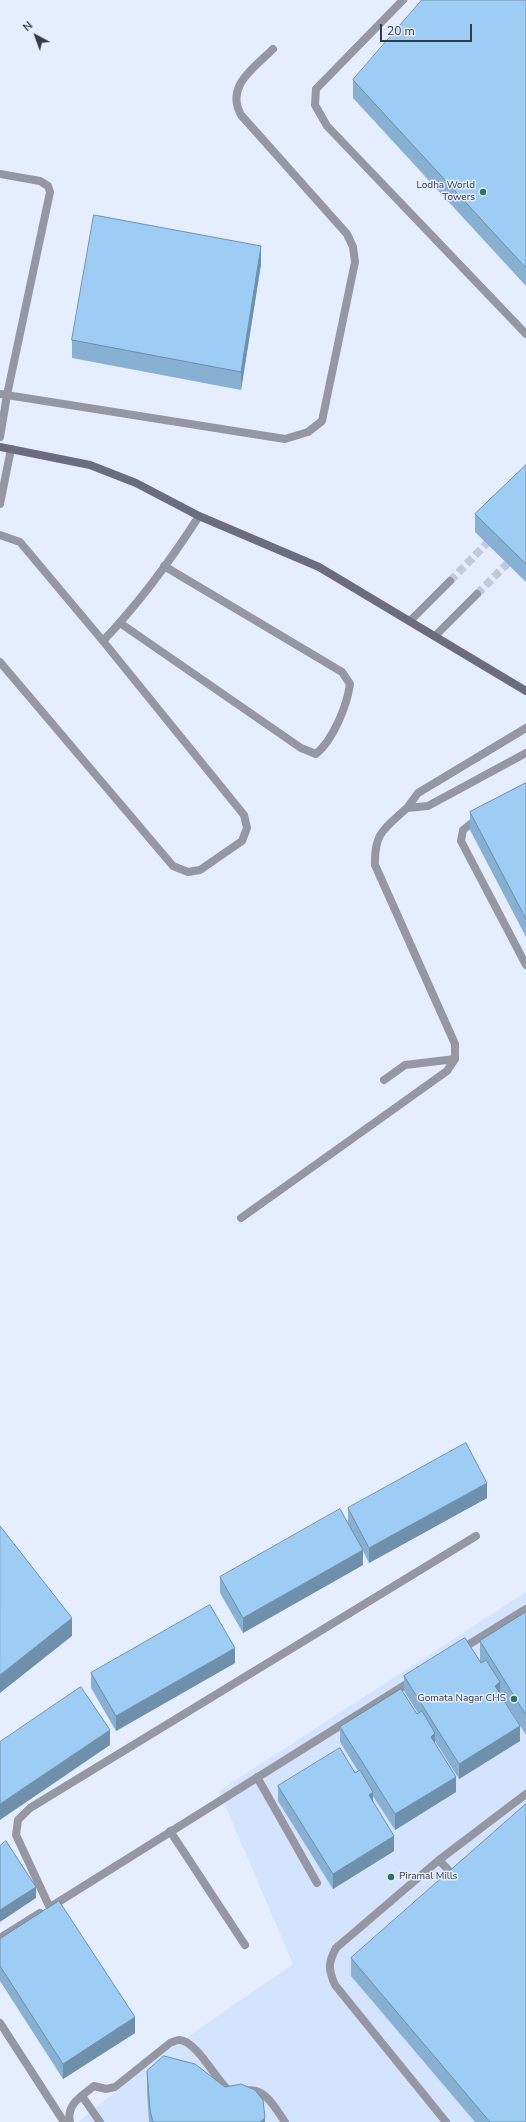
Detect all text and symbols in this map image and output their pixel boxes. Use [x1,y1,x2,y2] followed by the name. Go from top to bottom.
[16,16,56,56] north arrow
[382,16,474,42] scale bar
[20,18,36,35] text: N
[387,23,415,39] text: 20 m
[416,180,475,204] place label: Lodha World Towers
[478,187,488,197] marker: Lodha World Towers
[417,1693,506,1705] place label: Gomata Nagar CHS
[509,1694,519,1704] marker: Gomata Nagar CHS
[399,1871,457,1883] place label: Piramal Mills
[386,1872,396,1882] marker: Piramal Mills

